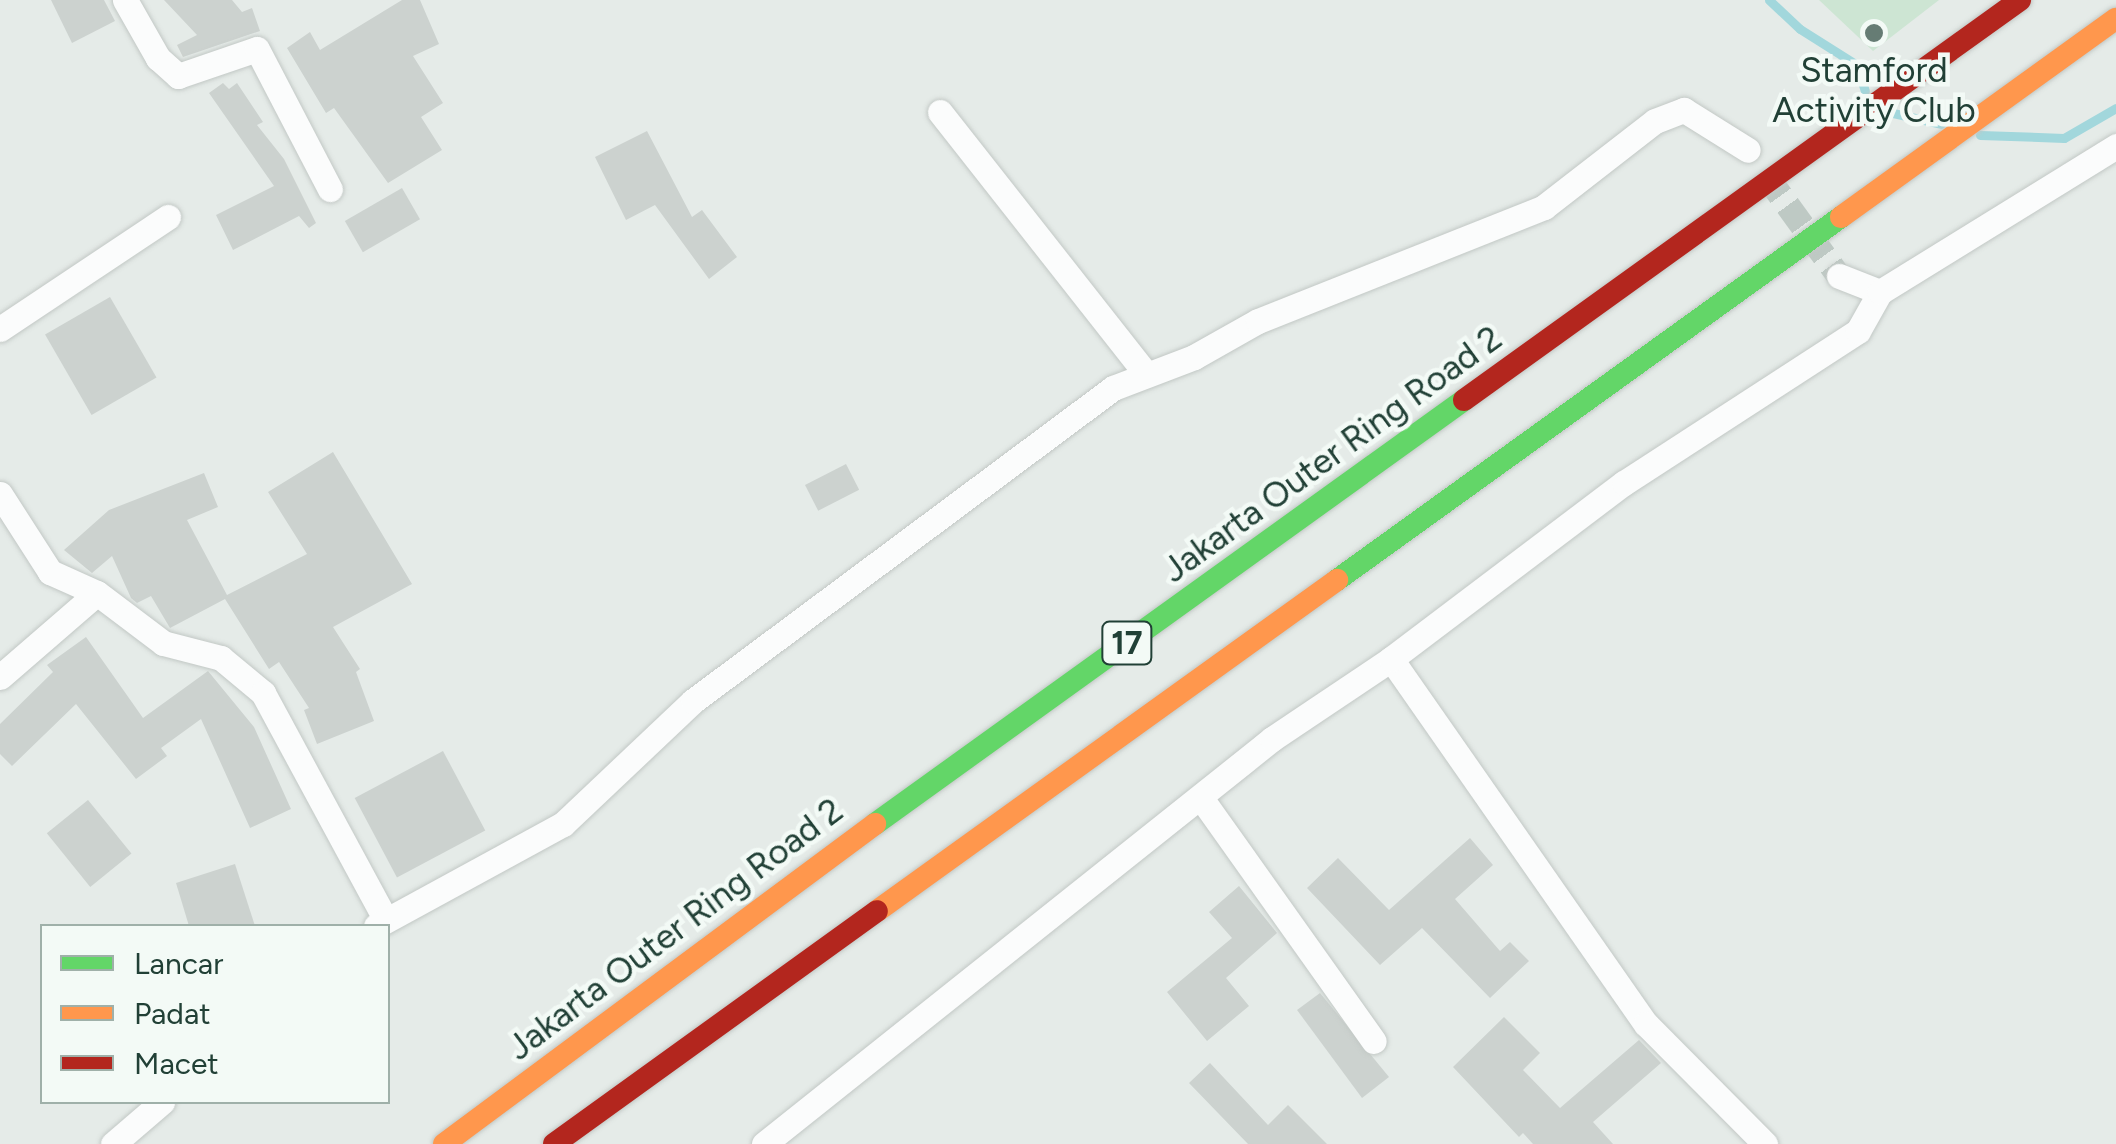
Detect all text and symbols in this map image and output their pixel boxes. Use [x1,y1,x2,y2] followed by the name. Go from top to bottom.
[1863,22,1885,44] marker: Stamford Activity Club
[1772,49,1976,131] place label: Stamford Activity Club
[1154,317,1510,591] street label: Jakarta Outer Ring Road 2
[1100,616,1154,670] road number: 17
[499,789,851,1069] street label: Jakarta Outer Ring Road 2
[40,924,390,1104] legend
[134,945,223,982] text: Lancar
[134,995,211,1032] text: Padat
[134,1045,219,1082] text: Macet

